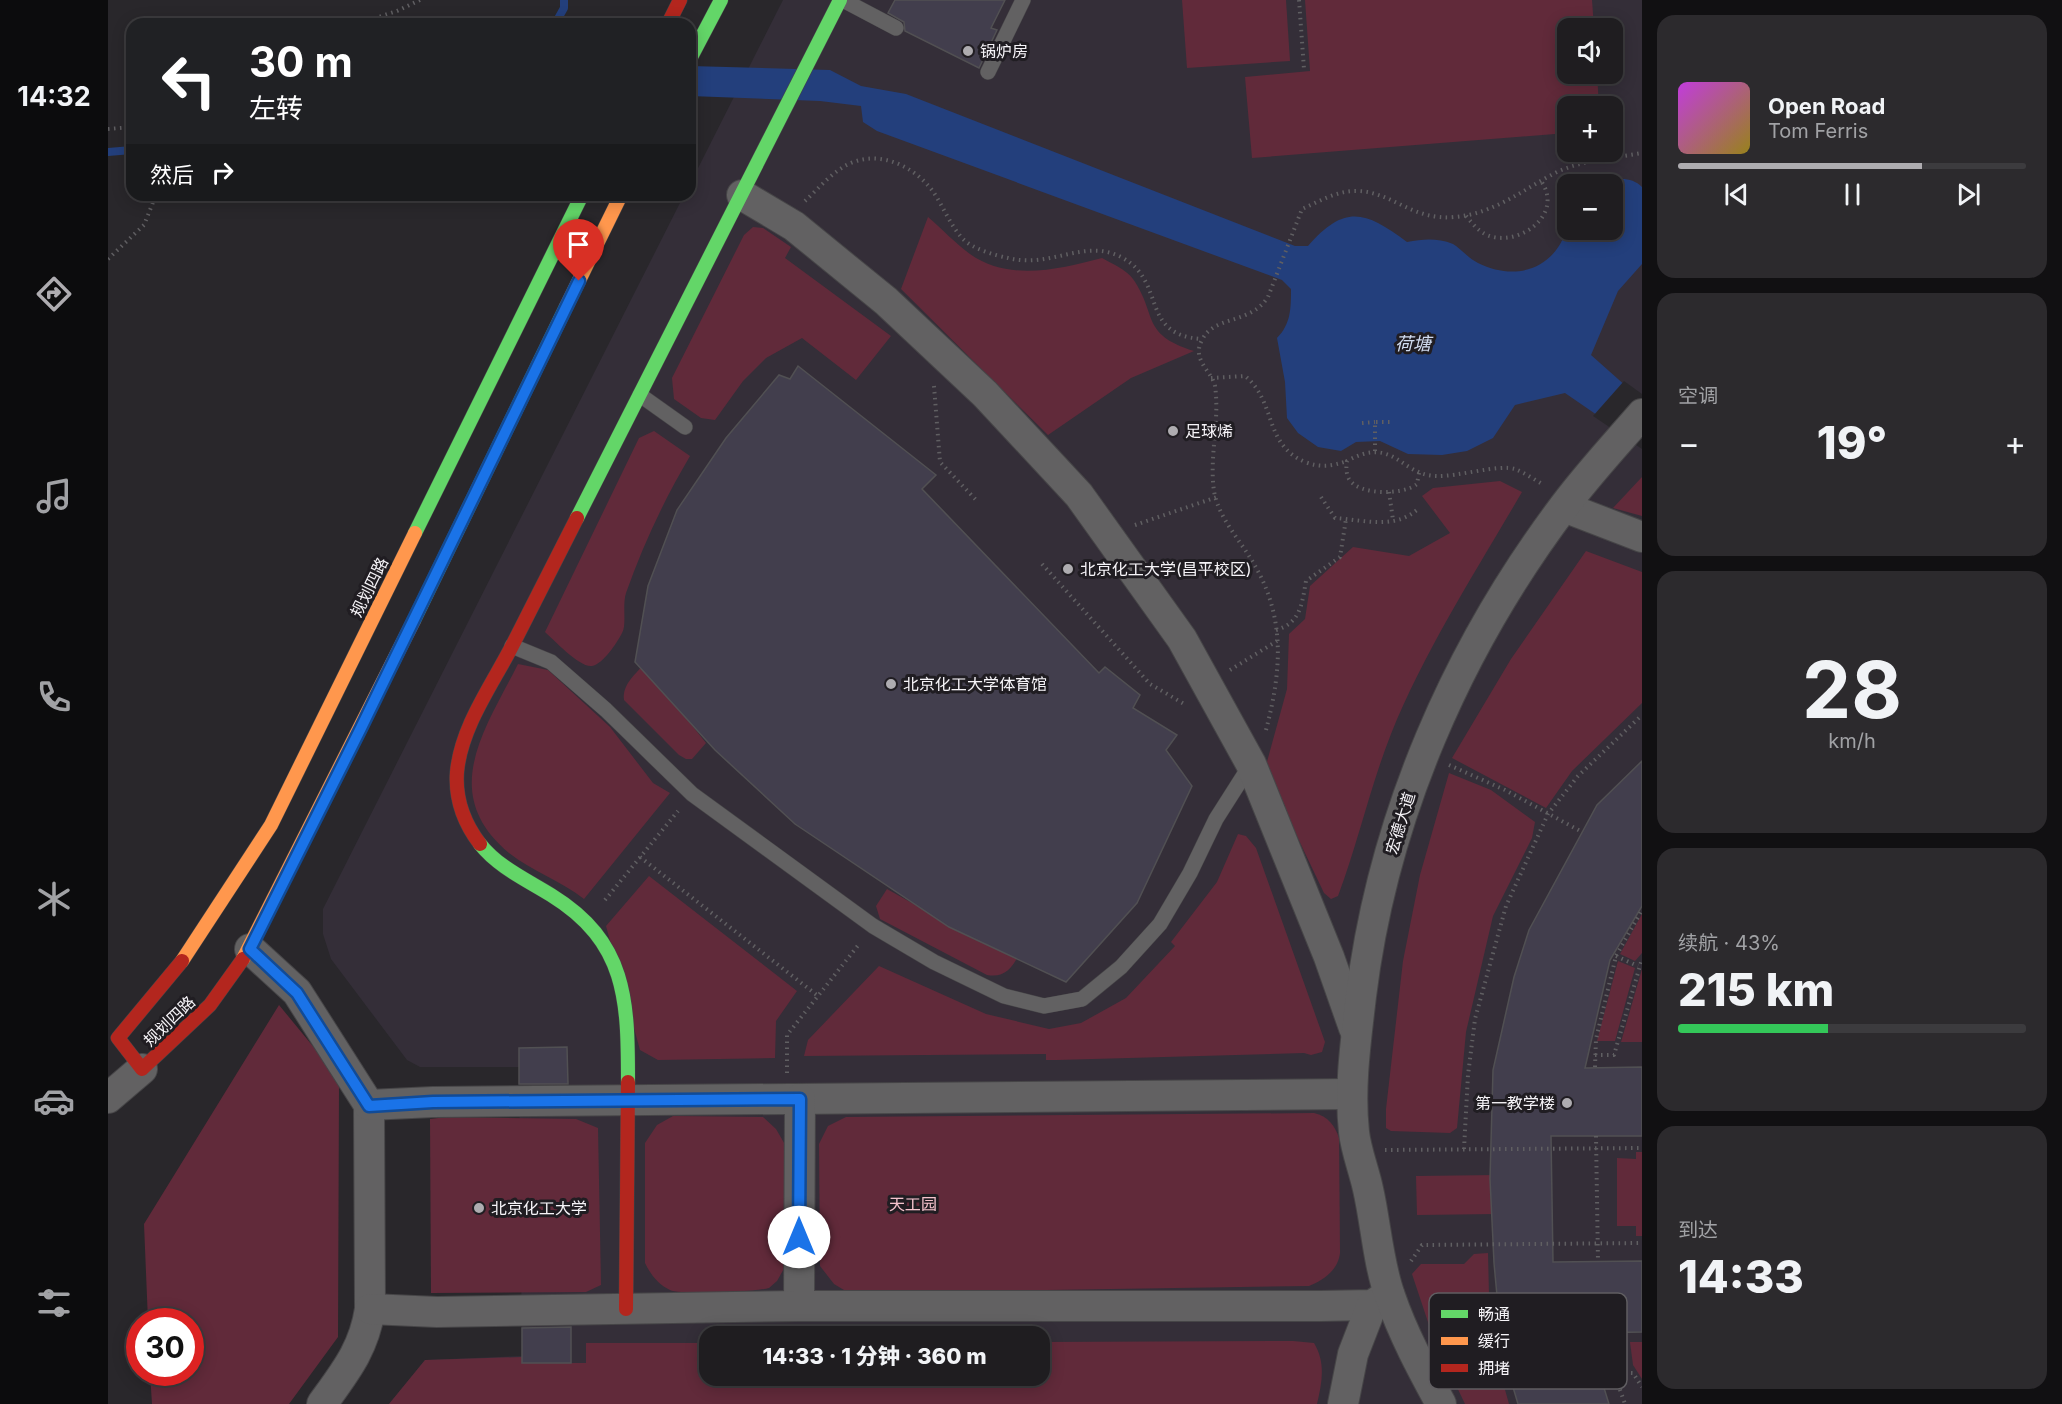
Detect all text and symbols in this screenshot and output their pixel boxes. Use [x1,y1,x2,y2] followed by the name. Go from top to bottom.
[1557,18,1623,240] map controls
[1557,18,1623,84] button: sound
[249,36,353,87] text: 30 m
[980,41,1028,61] place label: 锅炉房
[150,42,228,120] icon: left
[961,44,975,58] marker: 锅炉房
[17,80,91,113] text: 14:32
[249,92,303,125] text: 左转
[1768,93,1885,119] text: Open Road
[1557,96,1623,162] button: +
[1768,119,1868,143] text: Tom Ferris
[206,156,239,189] icon: right
[150,162,194,188] text: 然后
[1557,174,1623,240] button: −
[1720,178,1753,211] icon: previous
[1836,178,1869,211] icon: pause
[1952,178,1985,211] icon: next
[553,219,604,281] pin
[562,228,595,261] icon: arrive
[33,273,75,315] icon: directions
[1395,333,1434,354] water label: 荷塘
[1678,384,1718,408] text: 空调
[1817,415,1887,470] text: 19°
[1185,421,1233,441] place label: 足球烯
[1678,423,1700,463] text: −
[2004,423,2026,463] text: +
[1166,424,1180,438] marker: 足球烯
[33,475,75,517] icon: music
[346,554,392,620] street label: 规划四路
[1080,559,1252,579] place label: 北京化工大学(昌平校区)
[1061,562,1075,576] marker: 北京化工大学(昌平校区)
[1802,642,1902,737] text: 28
[903,674,1047,694] place label: 北京化工大学体育馆
[33,676,75,718] icon: phone
[884,677,898,691] marker: 北京化工大学体育馆
[1828,729,1876,753] text: km/h
[1381,789,1419,857] street label: 宏德大道
[33,878,75,920] icon: climate
[1678,931,1780,955] text: 续航 · 43%
[1678,962,1834,1017] text: 215 km
[139,992,199,1050] street label: 规划四路
[33,1080,75,1122] icon: car
[1475,1093,1555,1113] place label: 第一教学楼
[1560,1096,1574,1110] marker: 第一教学楼
[889,1194,937,1214] park label: 天工园
[491,1198,587,1218] place label: 北京化工大学
[472,1201,486,1215] marker: 北京化工大学
[767,1205,831,1269] position arrow
[1678,1218,1718,1242] text: 到达
[1678,1249,1804,1304] text: 14:33
[33,1282,75,1324] icon: filters
[1429,1293,1627,1389] legend
[1478,1304,1510,1324] text: 畅通
[126,1308,204,1386] speed limit sign: 30
[1478,1331,1510,1351] text: 缓行
[762,1343,987,1369] text: 14:33 · 1 分钟 · 360 m
[1478,1358,1510,1378] text: 拥堵

